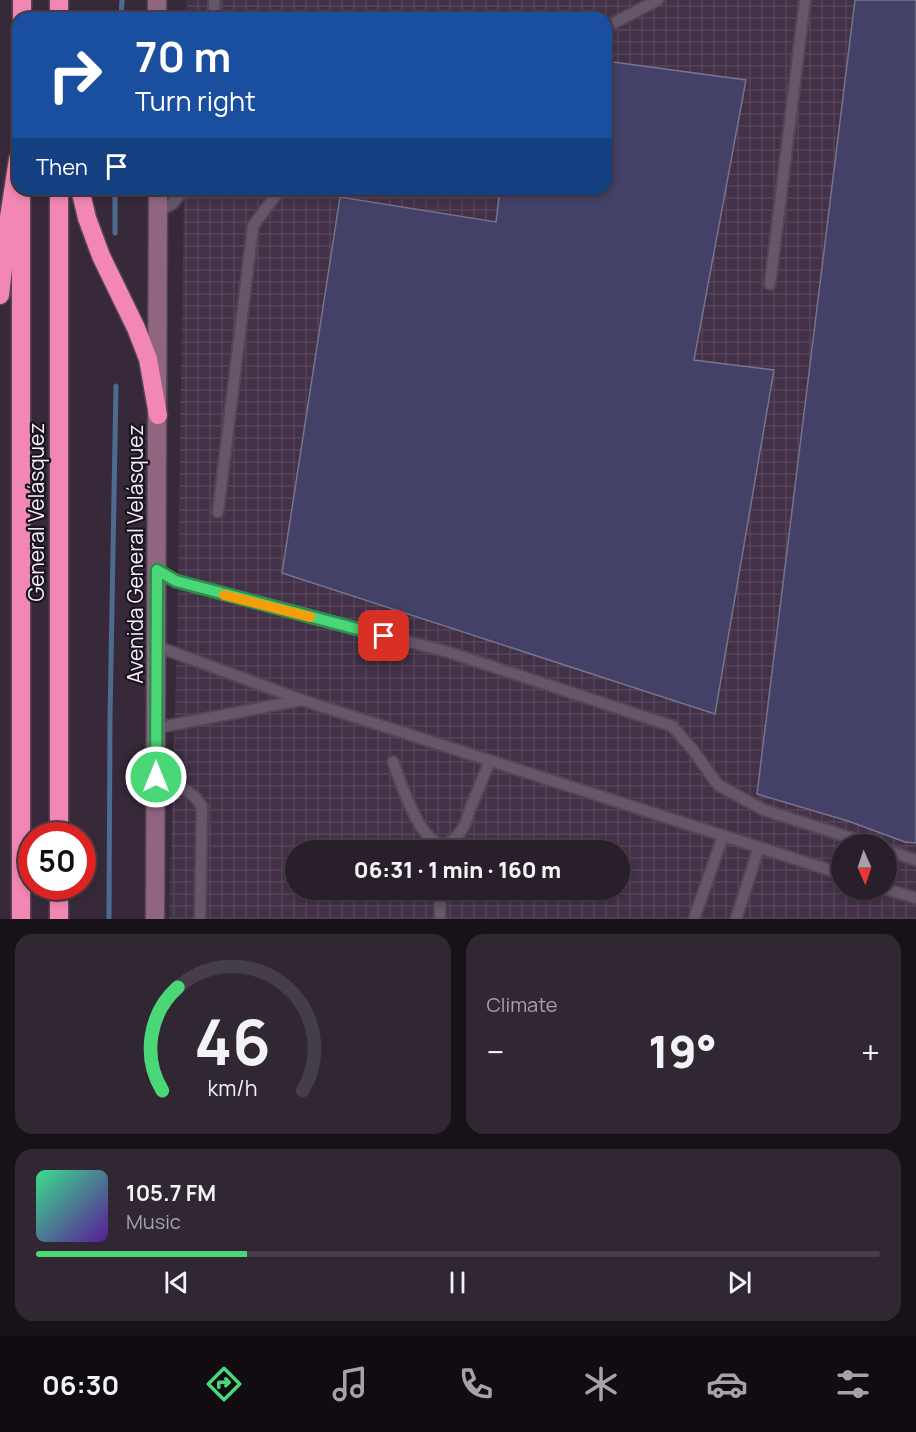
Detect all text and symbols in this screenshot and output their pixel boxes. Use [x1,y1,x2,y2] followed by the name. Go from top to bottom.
[135,27,231,85] text: 70 m
[36,36,114,114] icon: right
[135,82,256,119] text: Turn right
[100,150,133,183] icon: arrive
[36,152,88,182] text: Then
[22,423,50,601] street label: General Velásquez
[121,424,149,684] street label: Avenida General Velásquez
[358,610,409,661] pin
[367,619,400,652] icon: arrive
[124,745,188,809] position arrow
[18,822,96,900] speed limit sign: 50
[831,834,897,900] north arrow
[831,834,897,900] map controls
[354,855,561,885] text: 06:31 · 1 min · 160 m
[487,991,558,1018] text: Climate
[194,998,271,1084] text: 46
[648,1020,717,1082] text: 19°
[487,1029,504,1074] text: −
[861,1029,880,1074] text: +
[208,1073,258,1102] text: km/h
[126,1178,216,1208] text: 105.7 FM
[126,1208,181,1235] text: Music
[160,1266,193,1299] icon: previous
[441,1266,474,1299] icon: pause
[723,1266,756,1299] icon: next
[203,1363,245,1405] icon: directions
[329,1363,371,1405] icon: music
[455,1363,497,1405] icon: phone
[580,1363,622,1405] icon: climate
[706,1363,748,1405] icon: car
[832,1363,874,1405] icon: filters
[42,1366,119,1403] text: 06:30

